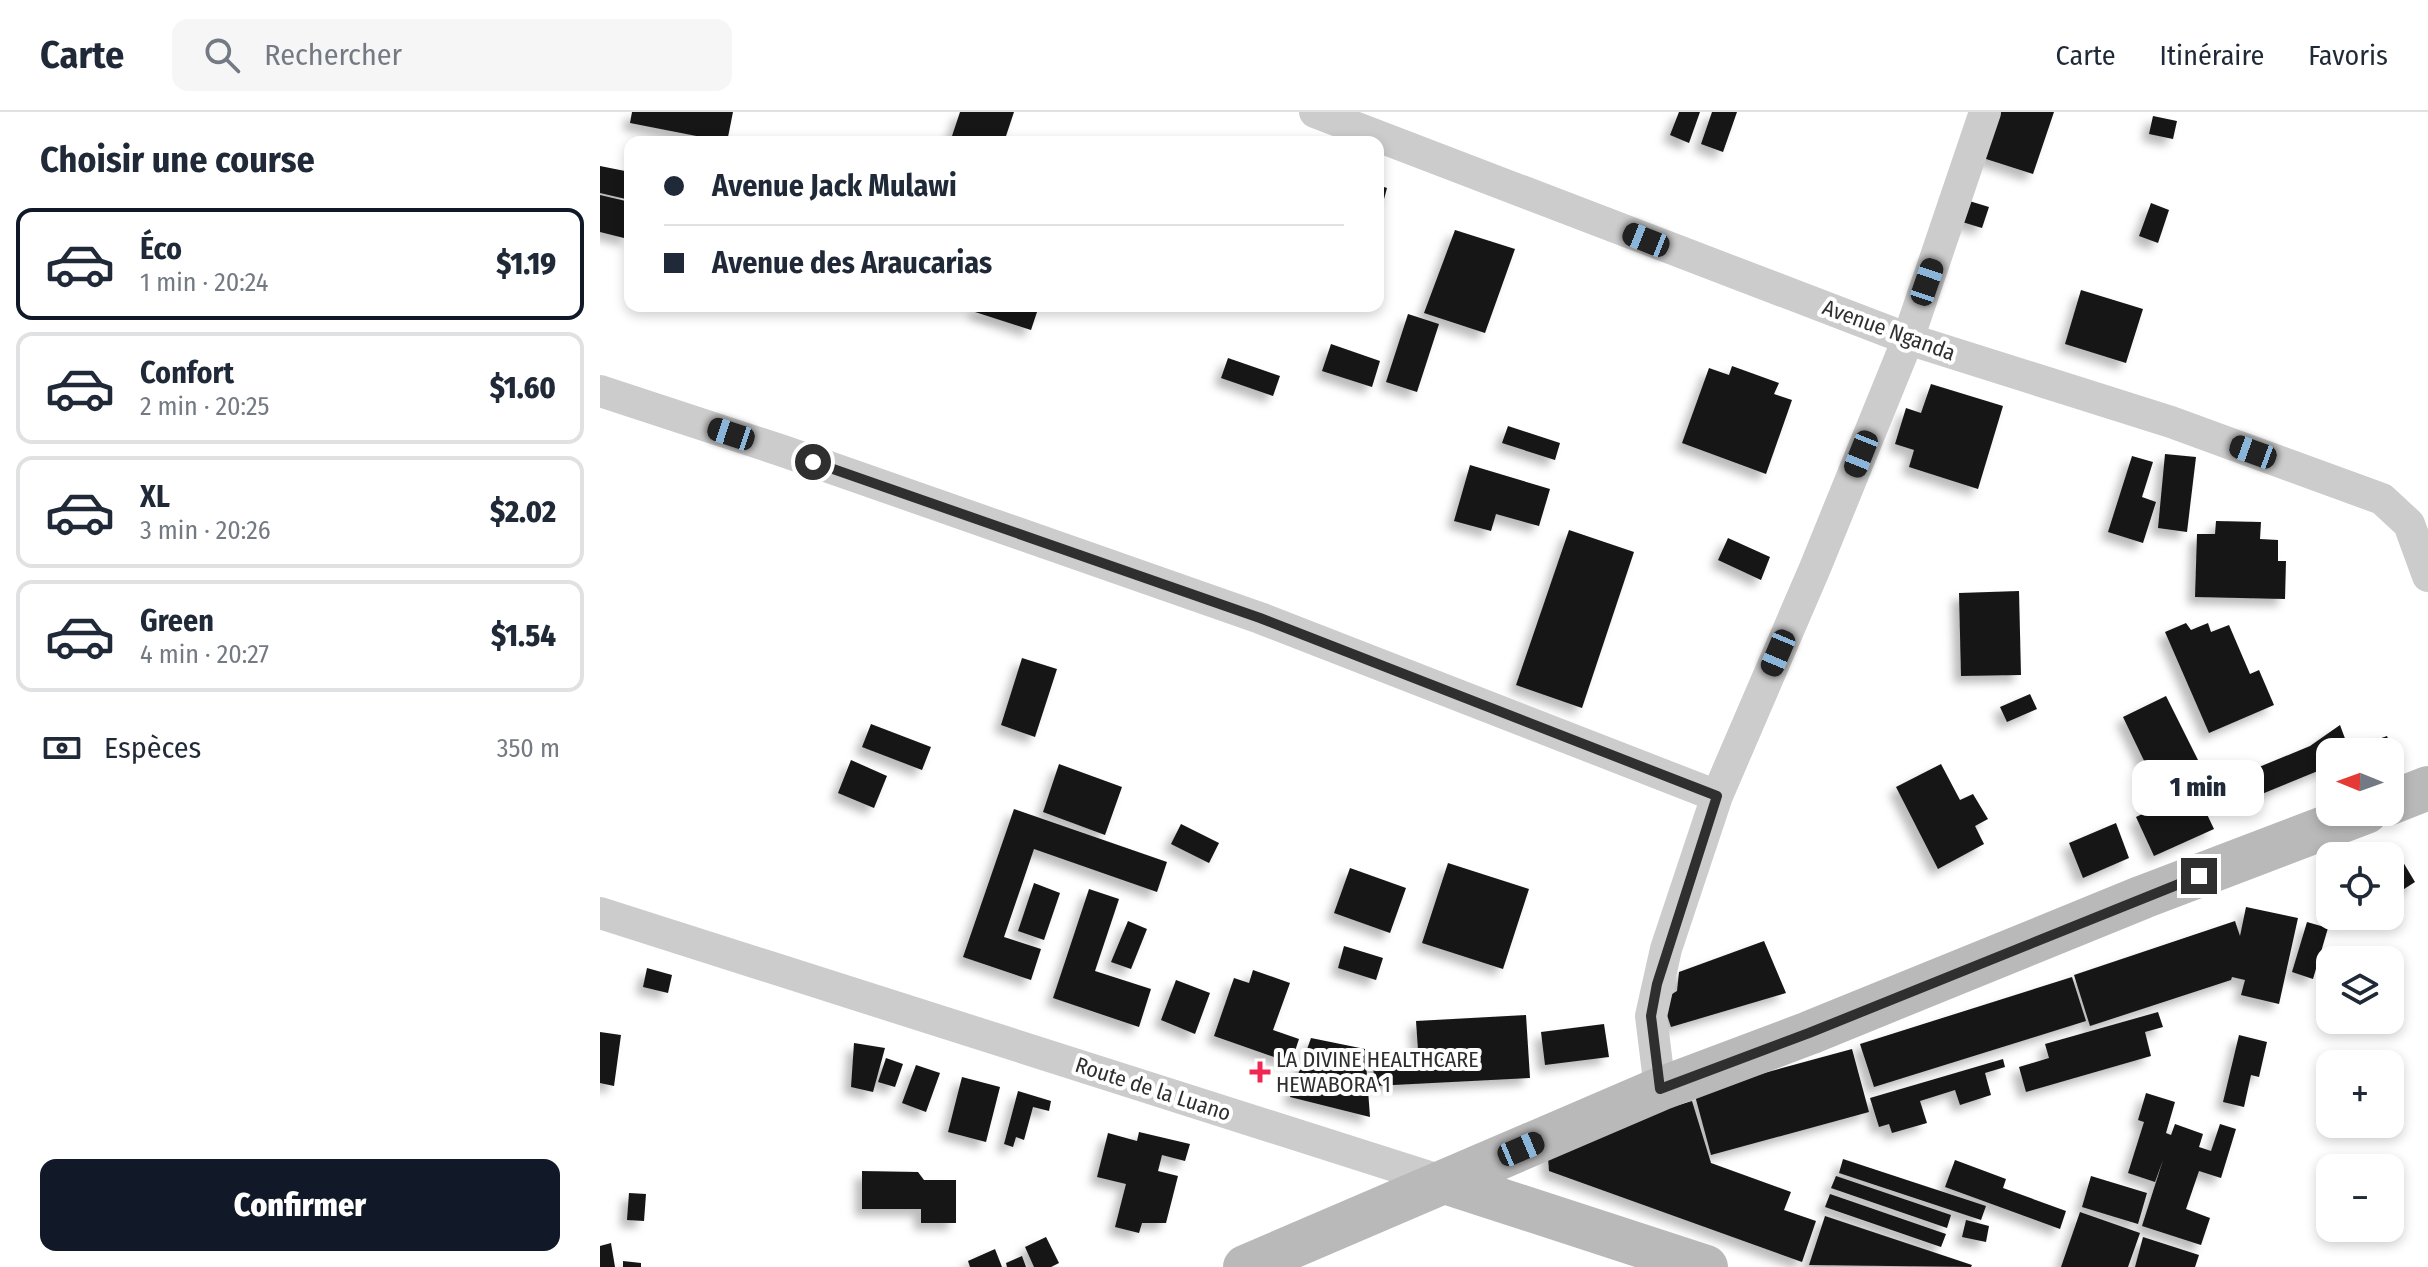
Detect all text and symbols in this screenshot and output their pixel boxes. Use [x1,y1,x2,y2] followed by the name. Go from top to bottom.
[172,19,732,91] search box
[40,32,124,78] text: Carte
[200,33,244,77] icon: search
[264,37,402,73] text: Rechercher
[2056,39,2116,72] text: Carte
[2160,39,2264,72] text: Itinéraire
[2308,39,2388,72] text: Favoris
[40,138,315,182] text: Choisir une course
[712,168,957,204] text: Avenue Jack Mulawi
[1619,220,1673,260] car
[44,228,116,300] icon: car
[140,231,182,267] text: Éco
[712,245,992,281] text: Avenue des Araucarias
[496,246,556,282] text: $1.19
[1908,255,1946,309] car
[140,267,268,298] text: 1 min · 20:24
[1819,293,1959,367] street label: Avenue Nganda
[44,352,116,424] icon: car
[140,355,234,391] text: Confort
[490,370,556,406] text: $1.60
[140,391,269,422] text: 2 min · 20:25
[704,415,758,453] car
[1841,427,1881,481] car
[2226,433,2280,471] car
[795,444,831,480] route start
[44,476,116,548] icon: car
[140,479,170,515] text: XL
[490,494,556,530] text: $2.02
[140,515,271,546] text: 3 min · 20:26
[44,600,116,672] icon: car
[140,603,214,639] text: Green
[491,618,556,654] text: $1.54
[1758,626,1798,680] car
[140,639,269,670] text: 4 min · 20:27
[40,726,84,770] icon: cash
[104,730,201,766] text: Espèces
[497,733,560,764] text: 350 m
[2316,738,2404,826] north arrow
[2316,738,2404,1242] map controls
[2133,760,2265,816] callout: 1 min
[2170,772,2226,803] text: 1 min
[2316,842,2404,930] button: locate
[2181,858,2217,894] route end
[2316,946,2404,1034] button: layers
[1276,1046,1479,1098] place label: LA DIVINE HEALTHCARE HEWABORA 1
[2316,1050,2404,1138] button: +
[1072,1051,1234,1127] street label: Route de la Luano
[1251,1063,1269,1081] marker: LA DIVINE HEALTHCARE HEWABORA 1
[1494,1129,1548,1169] car
[2316,1154,2404,1242] button: −
[40,1159,560,1251] button: Confirmer

